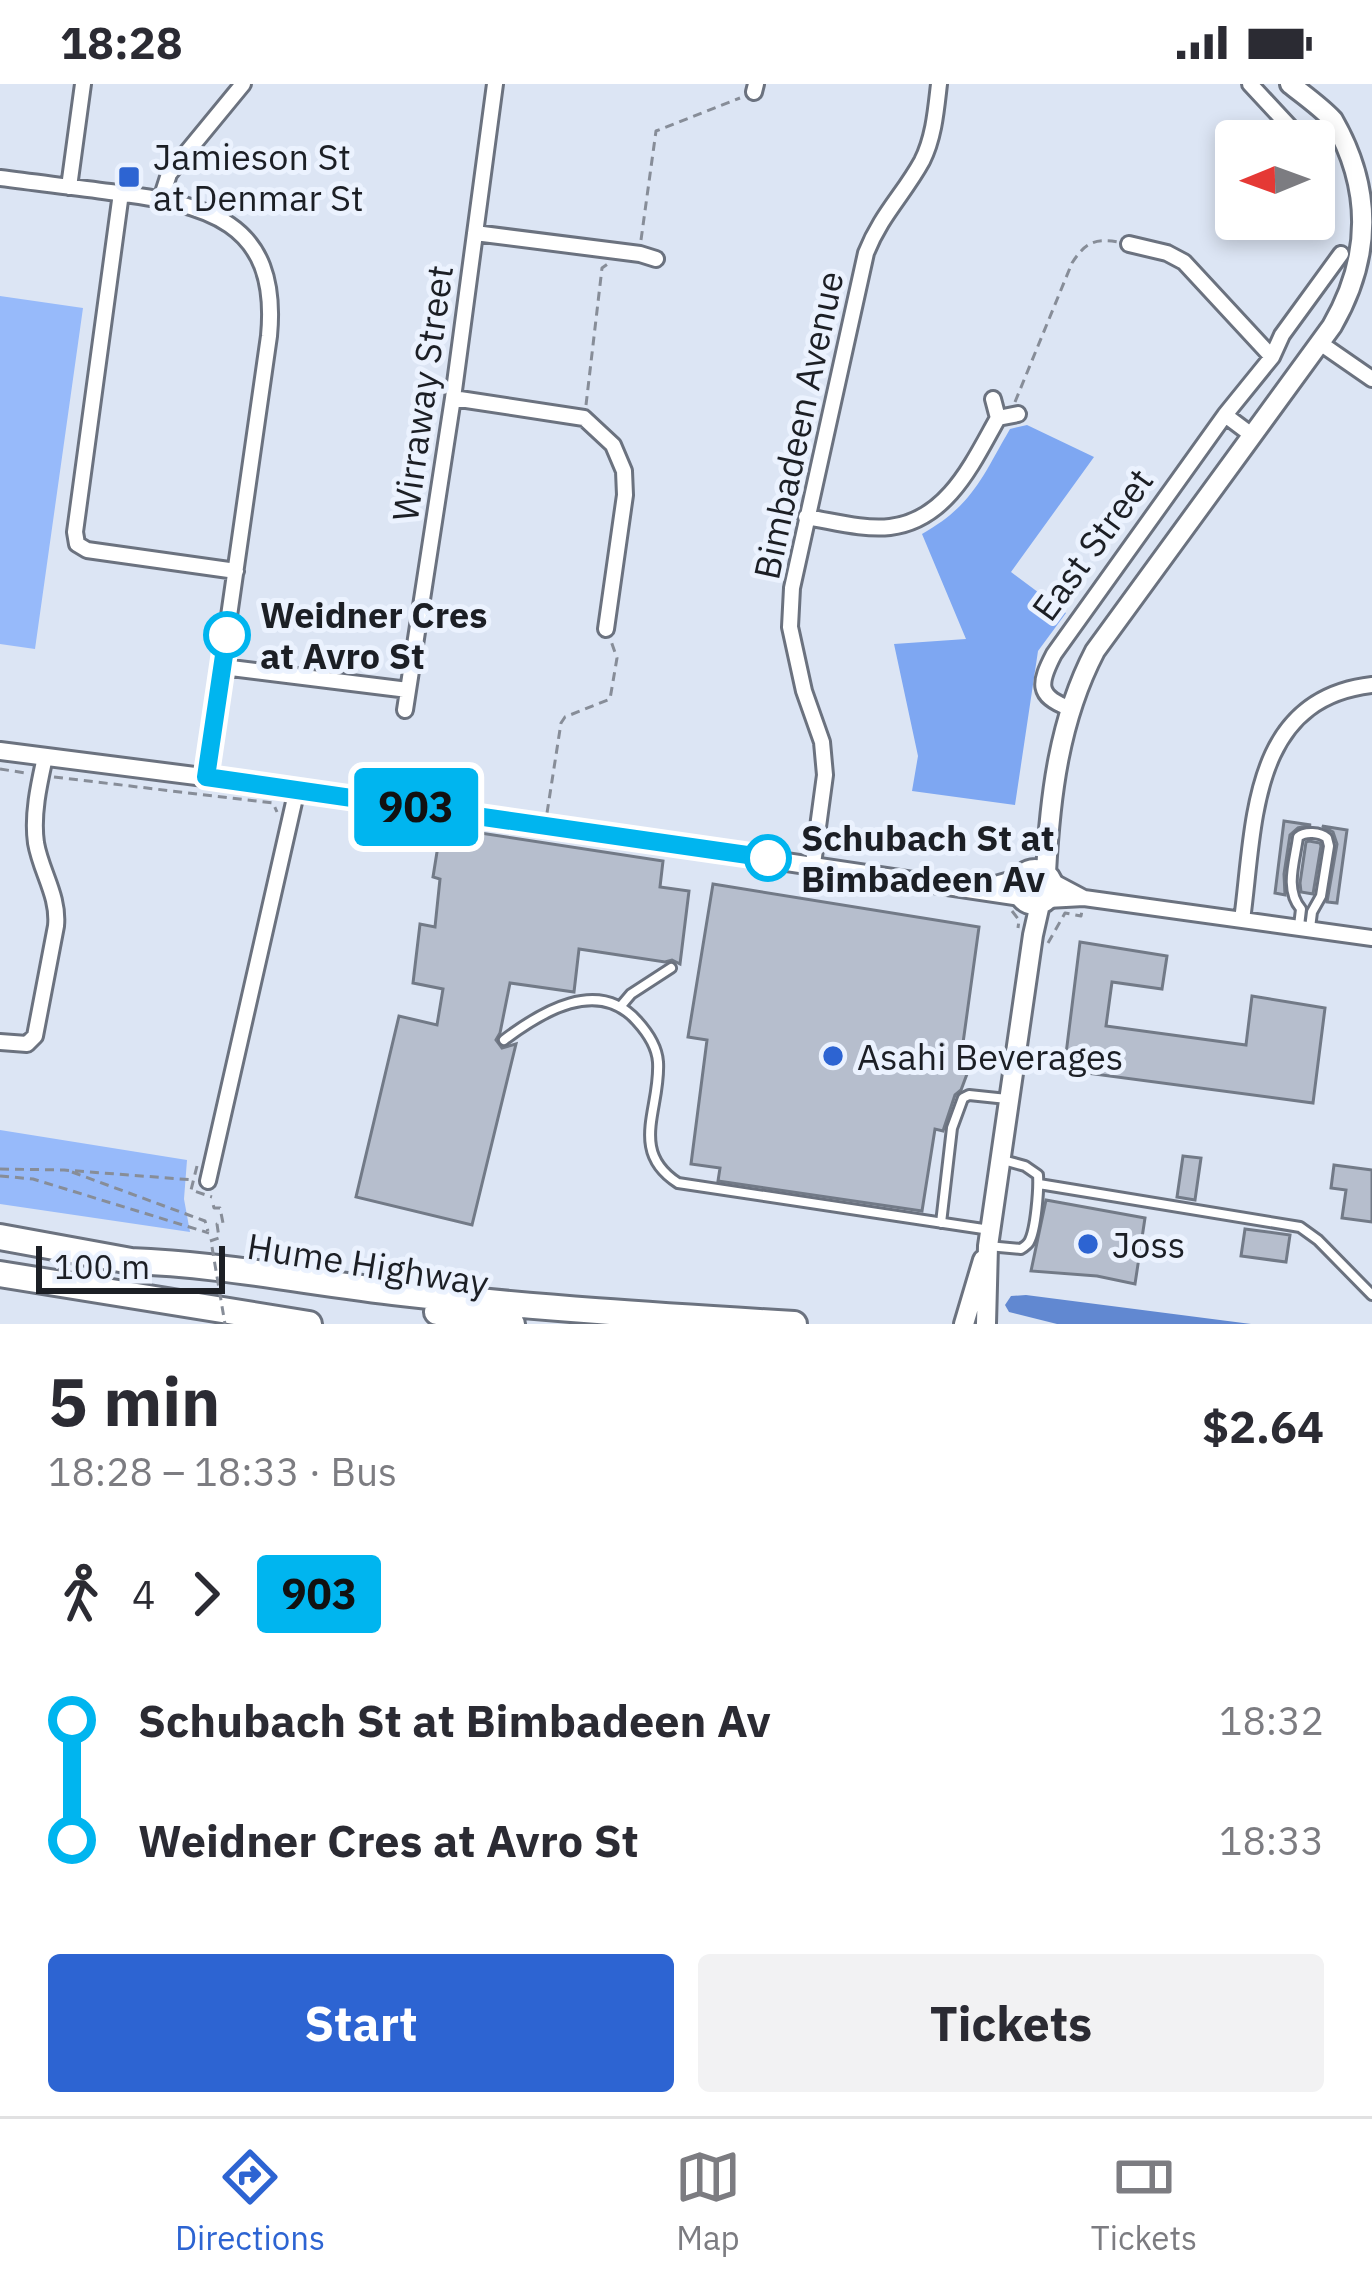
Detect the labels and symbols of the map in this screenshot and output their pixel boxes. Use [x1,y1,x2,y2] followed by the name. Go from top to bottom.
[1215,120,1335,240] north arrow
[153,133,364,221] place label: Jamieson St at Denmar St
[116,164,142,190] marker: Jamieson St at Denmar St
[381,262,463,524] street label: Wirraway Street
[742,267,854,583] street label: Bimbadeen Avenue
[1021,458,1163,630] street label: East Street
[260,591,487,679] place label: Weidner Cres at Avro St
[205,613,249,657] marker: Weidner Cres at Avro St
[347,768,485,846] line badge: 903
[801,814,1055,902] place label: Schubach St at Bimbadeen Av
[746,836,790,880] marker: Schubach St at Bimbadeen Av
[857,1033,1123,1080] place label: Asahi Beverages
[820,1043,846,1069] marker: Asahi Beverages
[1112,1221,1185,1268] place label: Joss
[244,1222,492,1306] street label: Hume Highway
[1075,1231,1101,1257] marker: Joss
[36,1240,225,1293] scale bar

